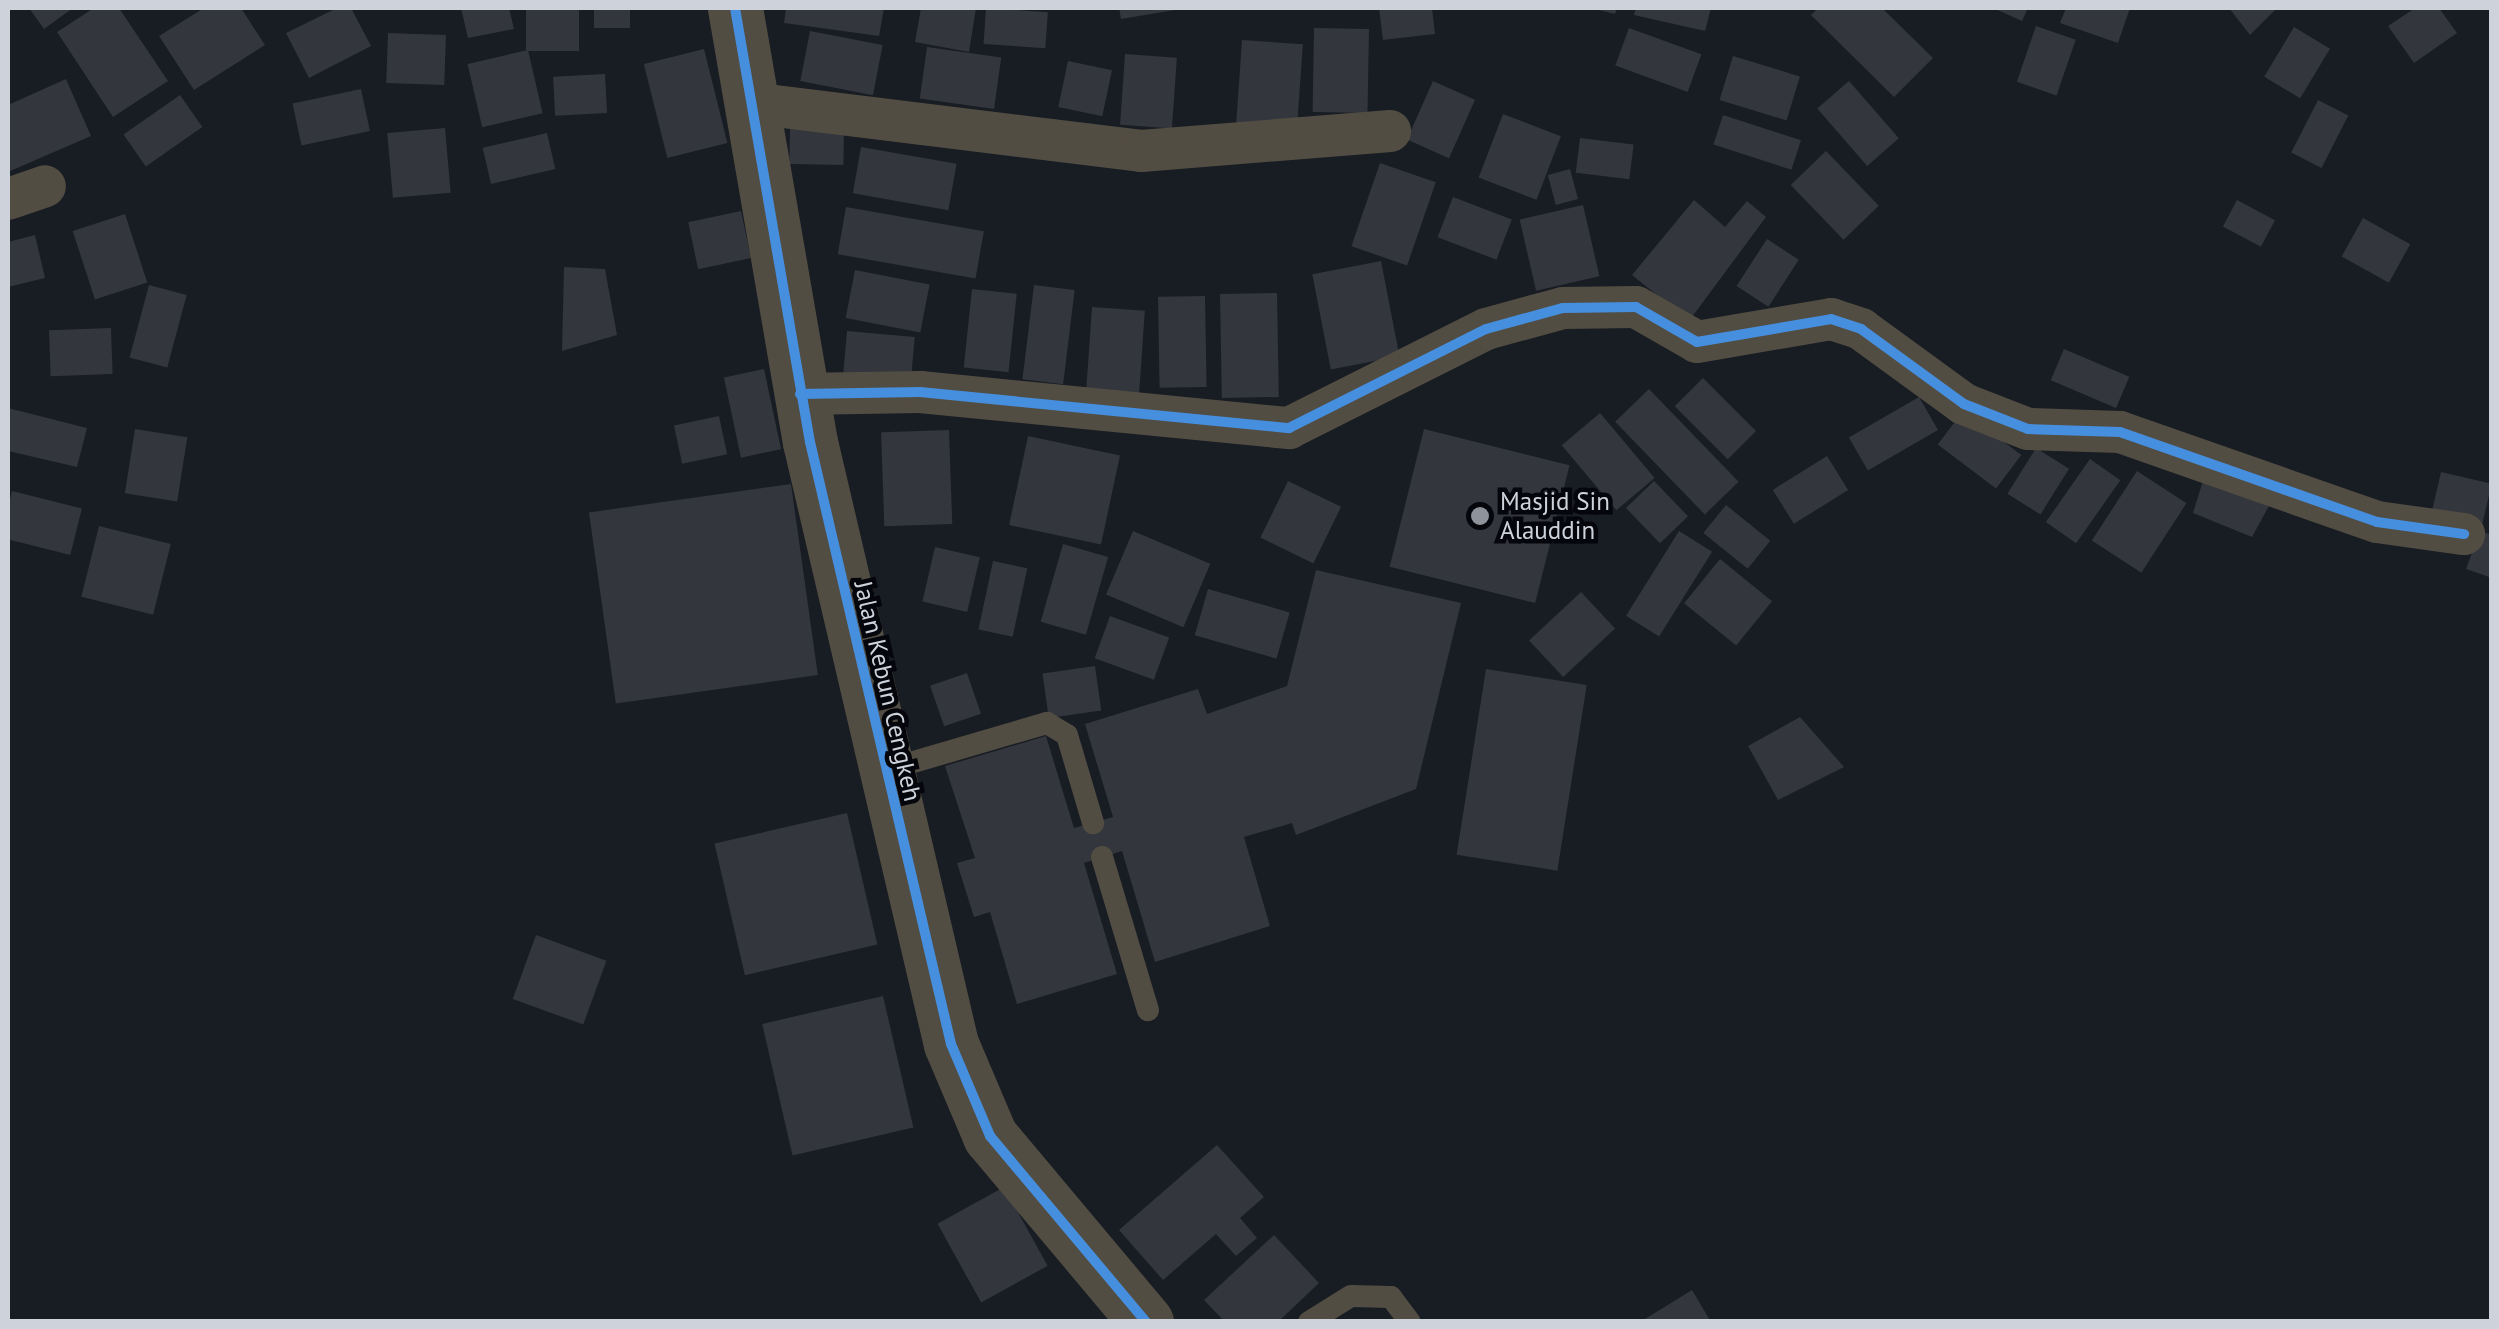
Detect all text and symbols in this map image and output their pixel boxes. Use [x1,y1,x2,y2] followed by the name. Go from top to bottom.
[1500,487,1610,546] place label: Masjid Sin Alauddin
[1469,505,1491,527] marker: Masjid Sin Alauddin
[848,578,928,804] street label: Jalan Kebun Cengkeh

